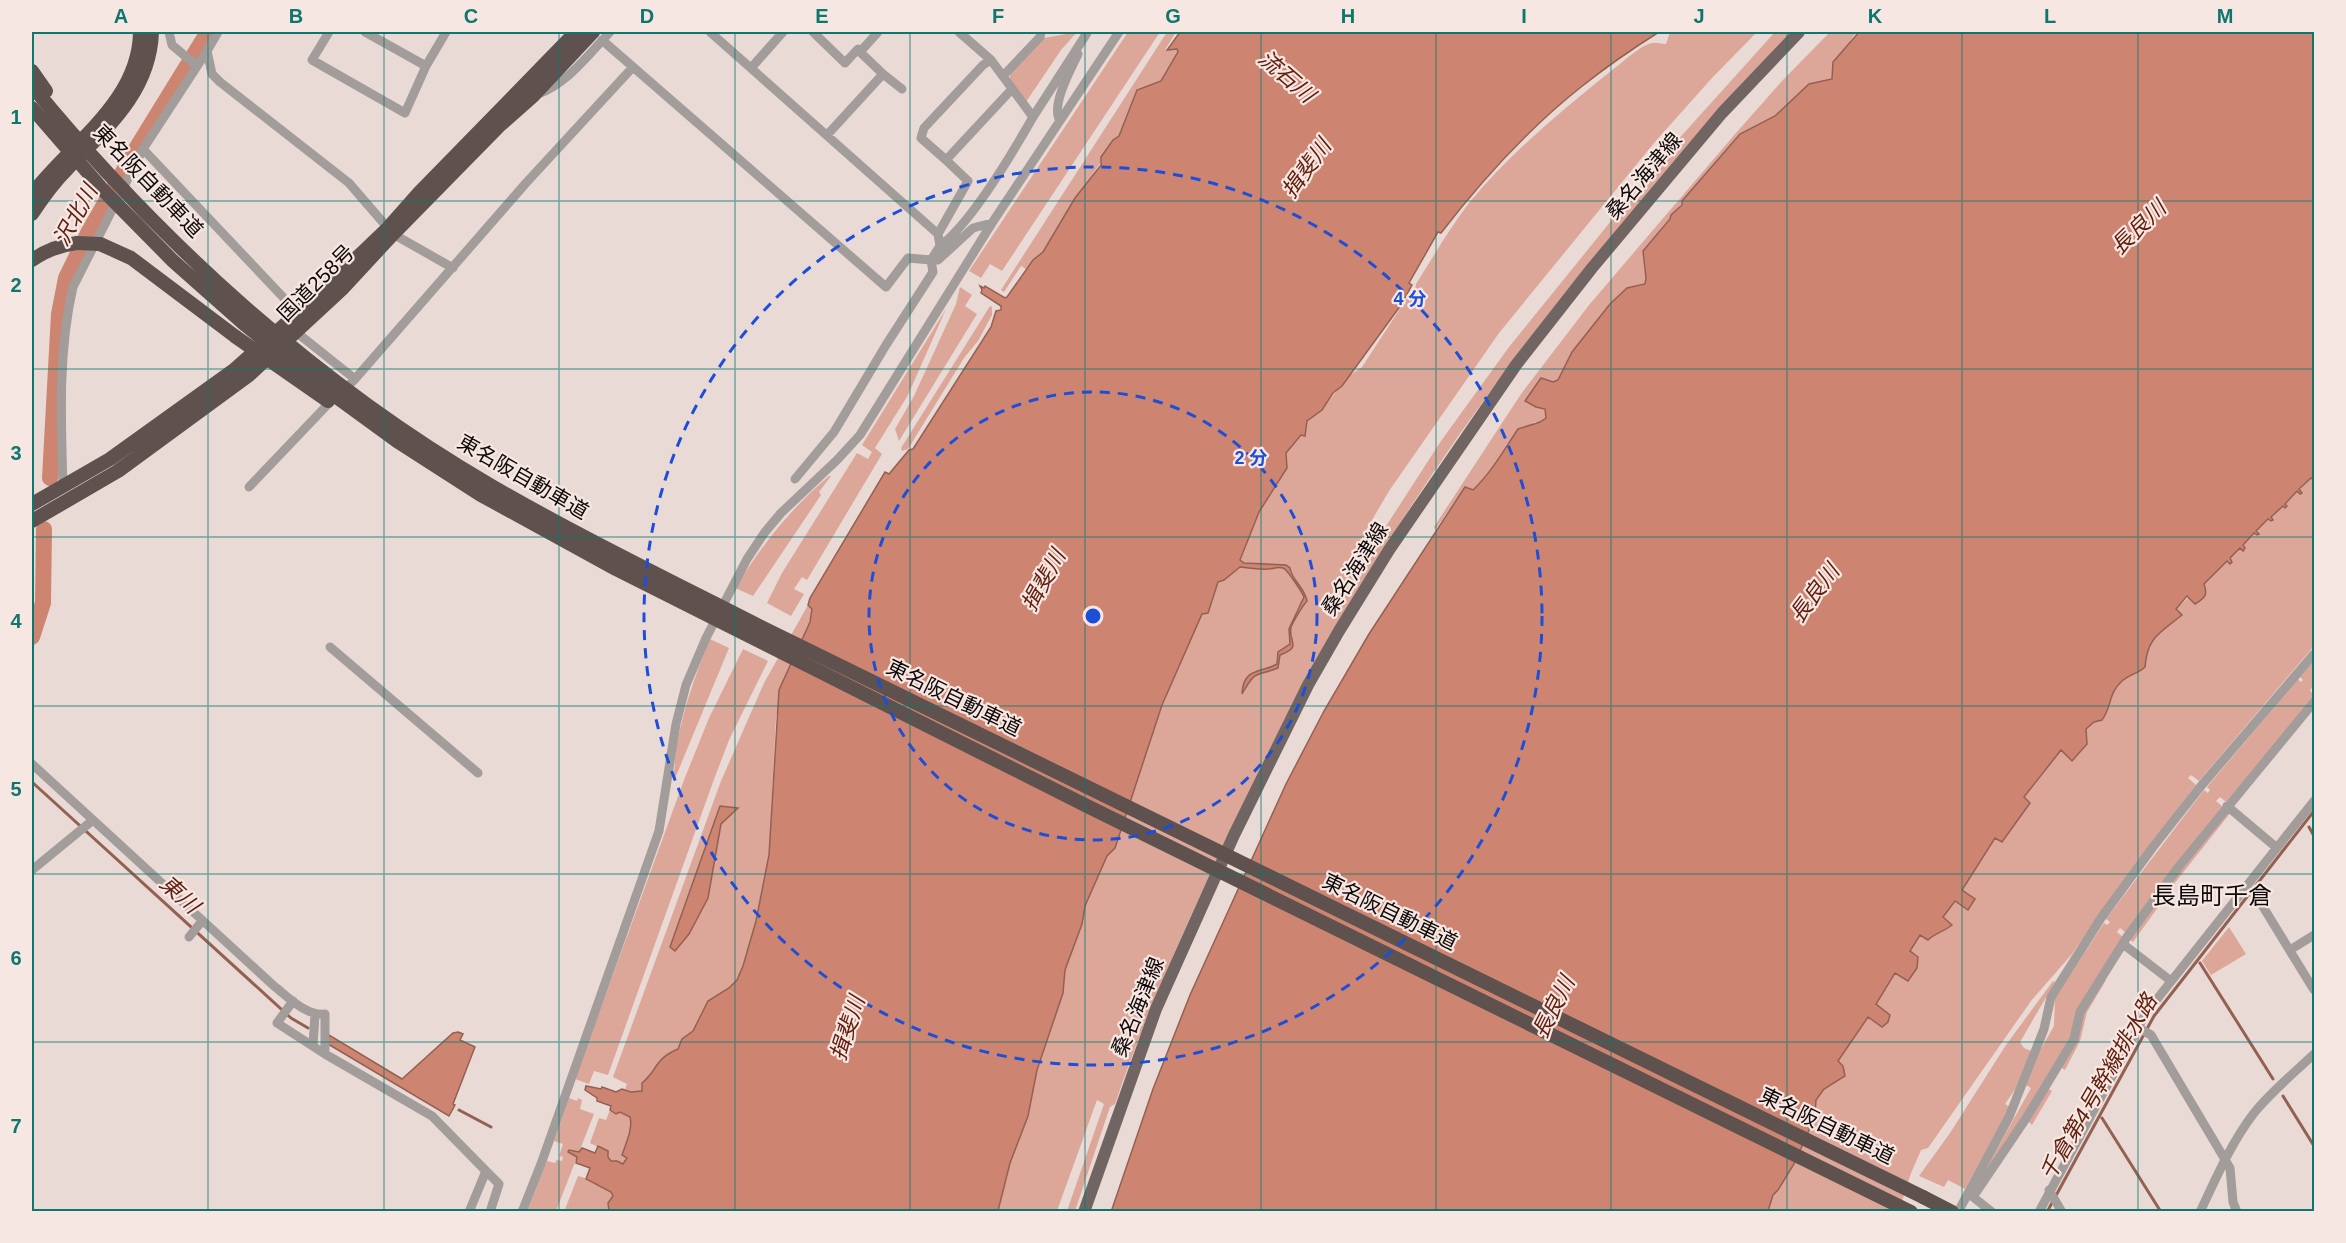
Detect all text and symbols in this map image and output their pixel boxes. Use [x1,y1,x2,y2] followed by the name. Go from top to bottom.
[114,5,128,27] text: A
[289,5,303,27] text: B
[464,5,478,27] text: C
[640,5,654,27] text: D
[815,5,829,27] text: E
[992,5,1004,27] text: F
[1165,5,1181,27] text: G
[1341,5,1355,27] text: H
[1521,5,1527,27] text: I
[1693,5,1705,27] text: J
[1868,5,1883,27] text: K
[2044,5,2056,27] text: L
[2217,5,2233,27] text: M
[1254,45,1321,109] water label: 流石川
[10,106,22,128] text: 1
[89,120,208,242] street label: 東名阪自動車道
[1601,128,1686,223] street label: 桑名海津線
[1277,133,1337,202] water label: 揖斐川
[49,179,103,250] water label: 沢北川
[2106,194,2172,259] water label: 長良川
[273,240,358,325] street label: 国道258号
[10,274,22,296] text: 2
[1393,289,1427,309] text: 4 分
[454,430,593,523] street label: 東名阪自動車道
[10,442,22,464] text: 3
[1234,448,1268,468] text: 2 分
[1317,518,1392,619] street label: 桑名海津線
[1017,544,1071,615] water label: 揖斐川
[1785,558,1845,627] water label: 長良川
[1083,606,1103,626] centre of rings
[10,610,22,632] text: 4
[883,655,1025,740] street label: 東名阪自動車道
[10,778,22,800] text: 5
[1319,869,1461,954] street label: 東名阪自動車道
[155,870,206,920] water label: 東川
[2152,882,2272,909] district label: 長島町千倉
[10,947,22,969] text: 6
[1107,954,1168,1060] street label: 桑名海津線
[1527,970,1580,1042] water label: 長良川
[2035,988,2163,1185] water label: 千倉第4号幹線排水路
[825,991,870,1063] water label: 揖斐川
[1756,1083,1898,1168] street label: 東名阪自動車道
[10,1115,22,1137] text: 7

